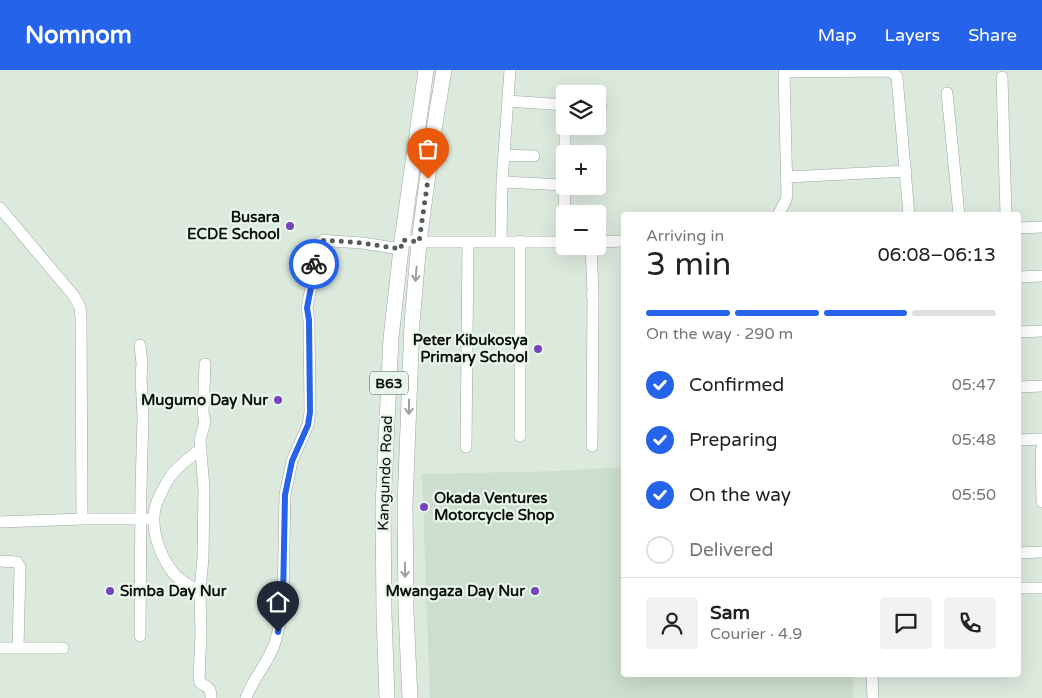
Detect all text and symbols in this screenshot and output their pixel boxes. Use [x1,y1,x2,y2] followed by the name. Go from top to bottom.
[25,21,132,50] text: Nomnom
[818,24,857,46] text: Map
[885,24,940,46] text: Layers
[968,24,1017,46] text: Share
[556,85,606,255] map controls
[556,85,606,135] button: layers
[407,128,449,179] pin
[414,135,442,163] icon: bag
[556,145,606,195] button: +
[556,205,606,255] button: −
[187,208,280,243] place label: Busara ECDE School
[284,220,296,232] marker: Busara ECDE School
[646,226,724,246] text: Arriving in
[289,239,339,289] courier
[878,244,996,266] text: 06:08–06:13
[646,246,731,284] text: 3 min
[300,250,328,278] icon: bike
[411,266,421,282] one-way arrow
[646,324,793,344] text: On the way · 290 m
[413,331,528,367] place label: Peter Kibukosya Primary School
[532,343,544,355] marker: Peter Kibukosya Primary School
[646,371,674,399] icon: check
[370,372,408,394] road number: B63
[689,374,784,396] text: Confirmed
[952,375,996,395] text: 05:47
[141,391,268,410] place label: Mugumo Day Nur
[272,394,284,406] marker: Mugumo Day Nur
[404,399,413,415] one-way arrow
[374,415,396,531] street label: Kangundo Road
[646,426,674,454] icon: check
[689,429,778,451] text: Preparing
[952,430,996,450] text: 05:48
[646,481,674,509] icon: check
[689,484,791,506] text: On the way
[952,485,996,505] text: 05:50
[434,489,555,525] place label: Okada Ventures Motorcycle Shop
[418,501,430,513] marker: Okada Ventures Motorcycle Shop
[689,539,774,561] text: Delivered
[400,561,410,577] one-way arrow
[257,581,299,632] pin
[120,582,227,601] place label: Simba Day Nur
[385,582,525,601] place label: Mwangaza Day Nur
[104,585,116,597] marker: Simba Day Nur
[529,585,541,597] marker: Mwangaza Day Nur
[264,588,292,616] icon: home
[646,597,698,649] button: person
[880,597,932,649] button: chat
[944,597,996,649] button: phone
[710,602,750,624] text: Sam
[710,624,802,644] text: Courier · 4.9

